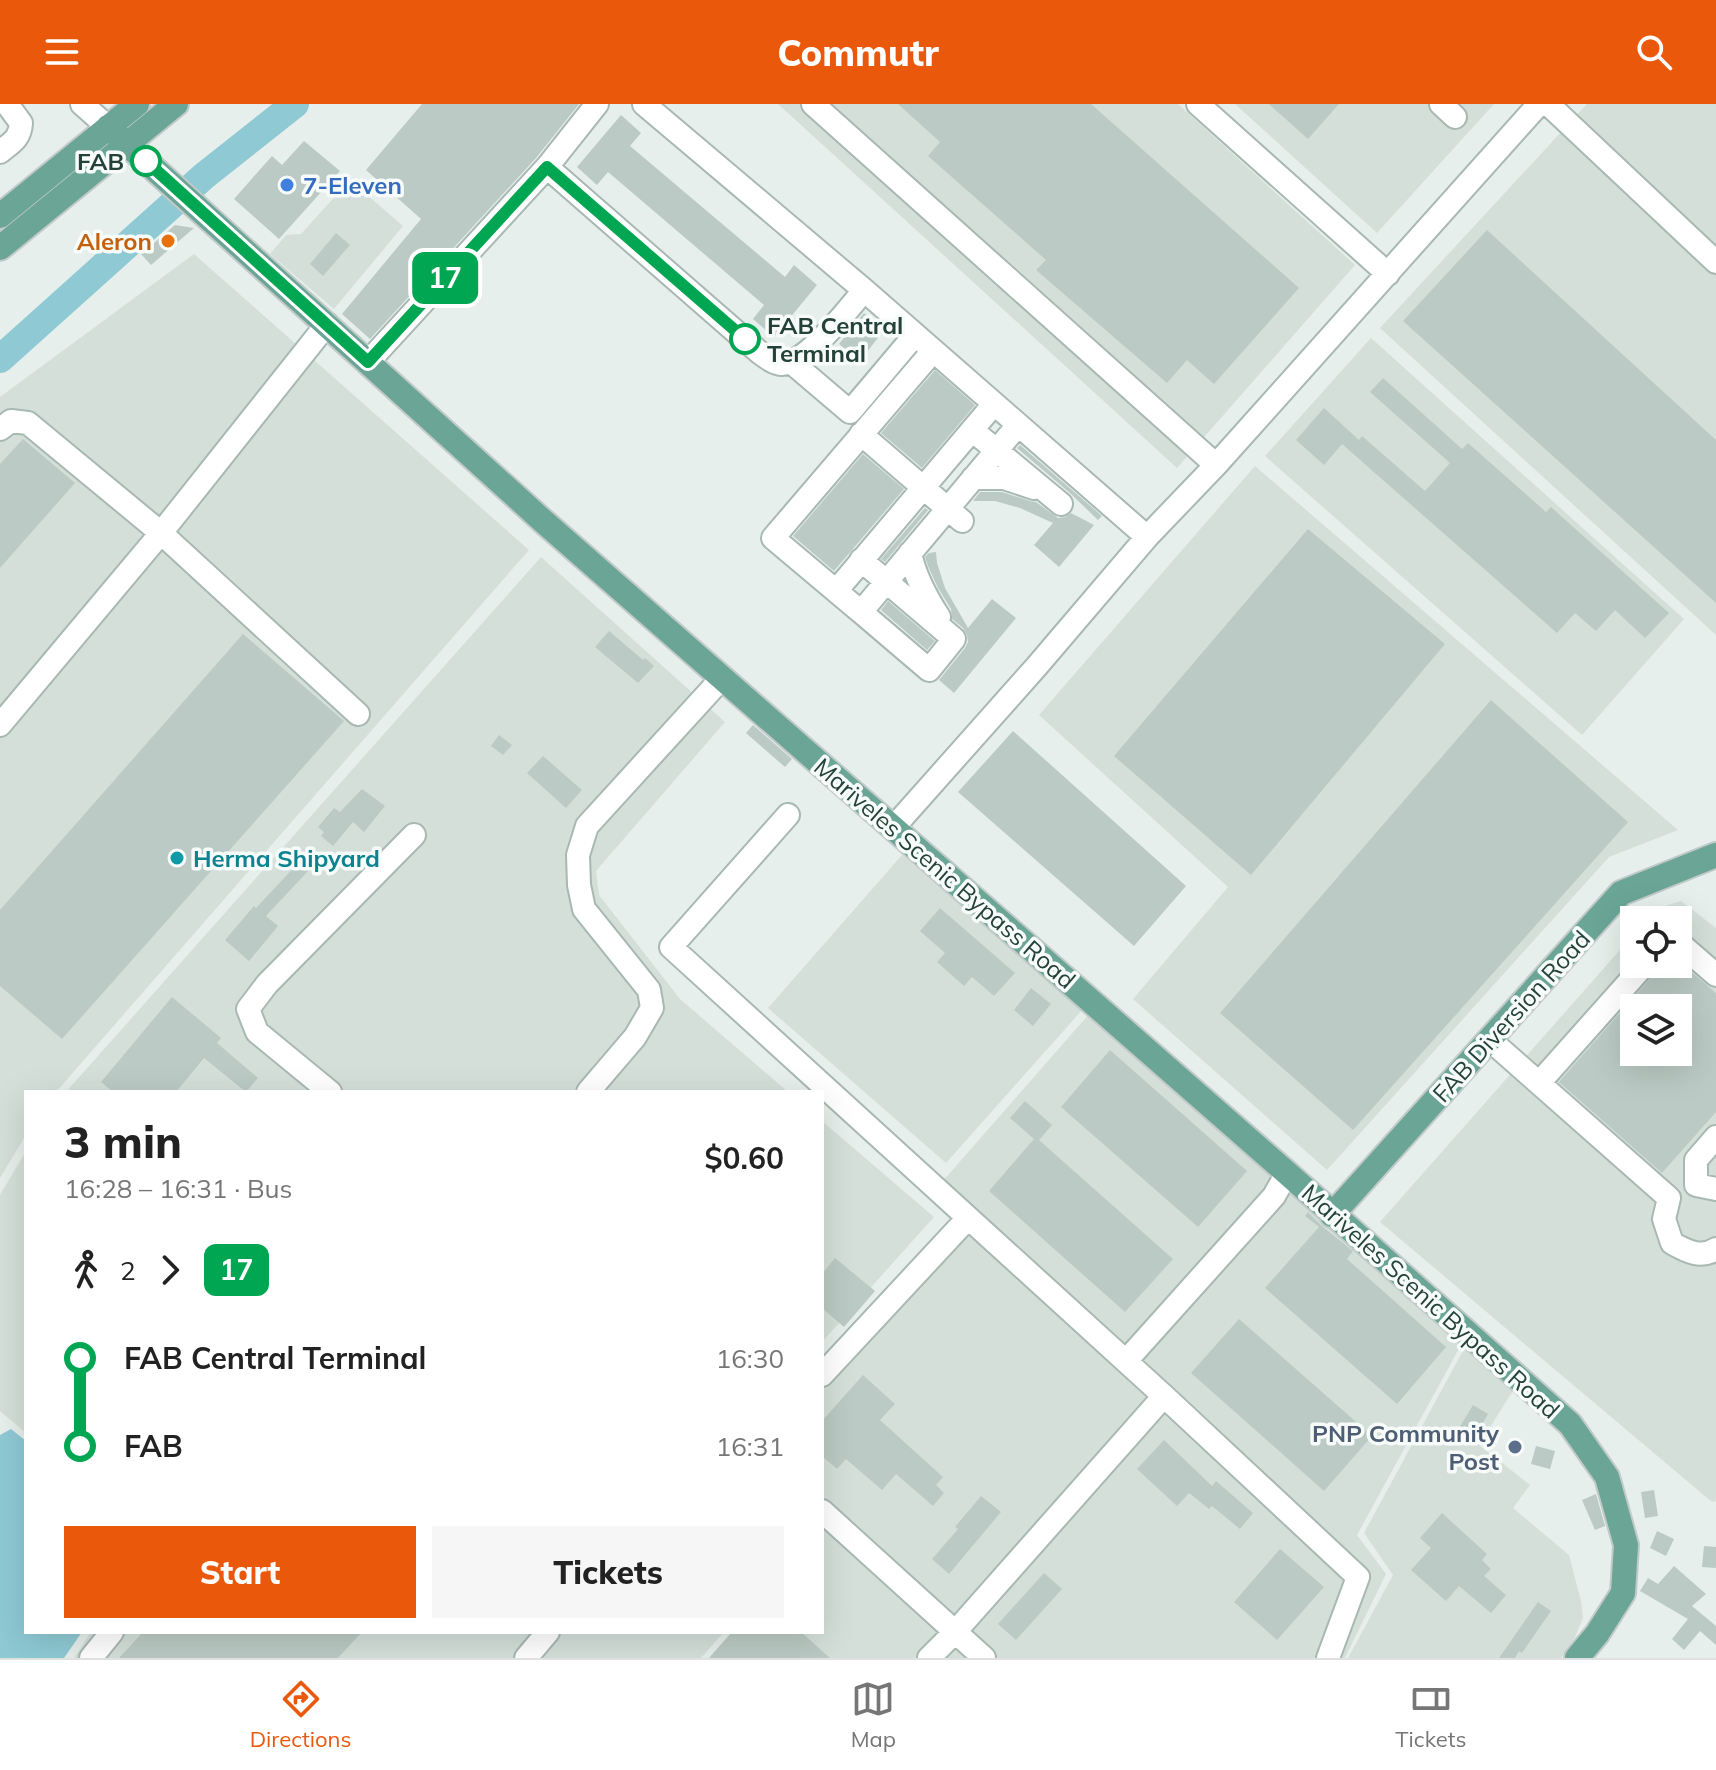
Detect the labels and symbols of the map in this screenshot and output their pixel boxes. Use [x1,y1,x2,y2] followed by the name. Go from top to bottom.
[77,146,124,176] place label: FAB
[131,146,161,176] marker: FAB
[303,170,402,200] place label: 7-Eleven
[278,176,296,194] marker: 7-Eleven
[77,226,152,256] place label: Aleron
[159,232,177,250] marker: Aleron
[409,252,481,304] line badge: 17
[767,310,903,368] place label: FAB Central Terminal
[730,324,760,354] marker: FAB Central Terminal
[808,751,1082,995] street label: Mariveles Scenic Bypass Road
[193,843,380,873] place label: Herma Shipyard
[168,849,186,867] marker: Herma Shipyard
[1426,924,1596,1108] street label: FAB Diversion Road
[1296,1177,1566,1425] street label: Mariveles Scenic Bypass Road
[1312,1418,1500,1476] place label: PNP Community Post
[1506,1438,1524,1456] marker: PNP Community Post

